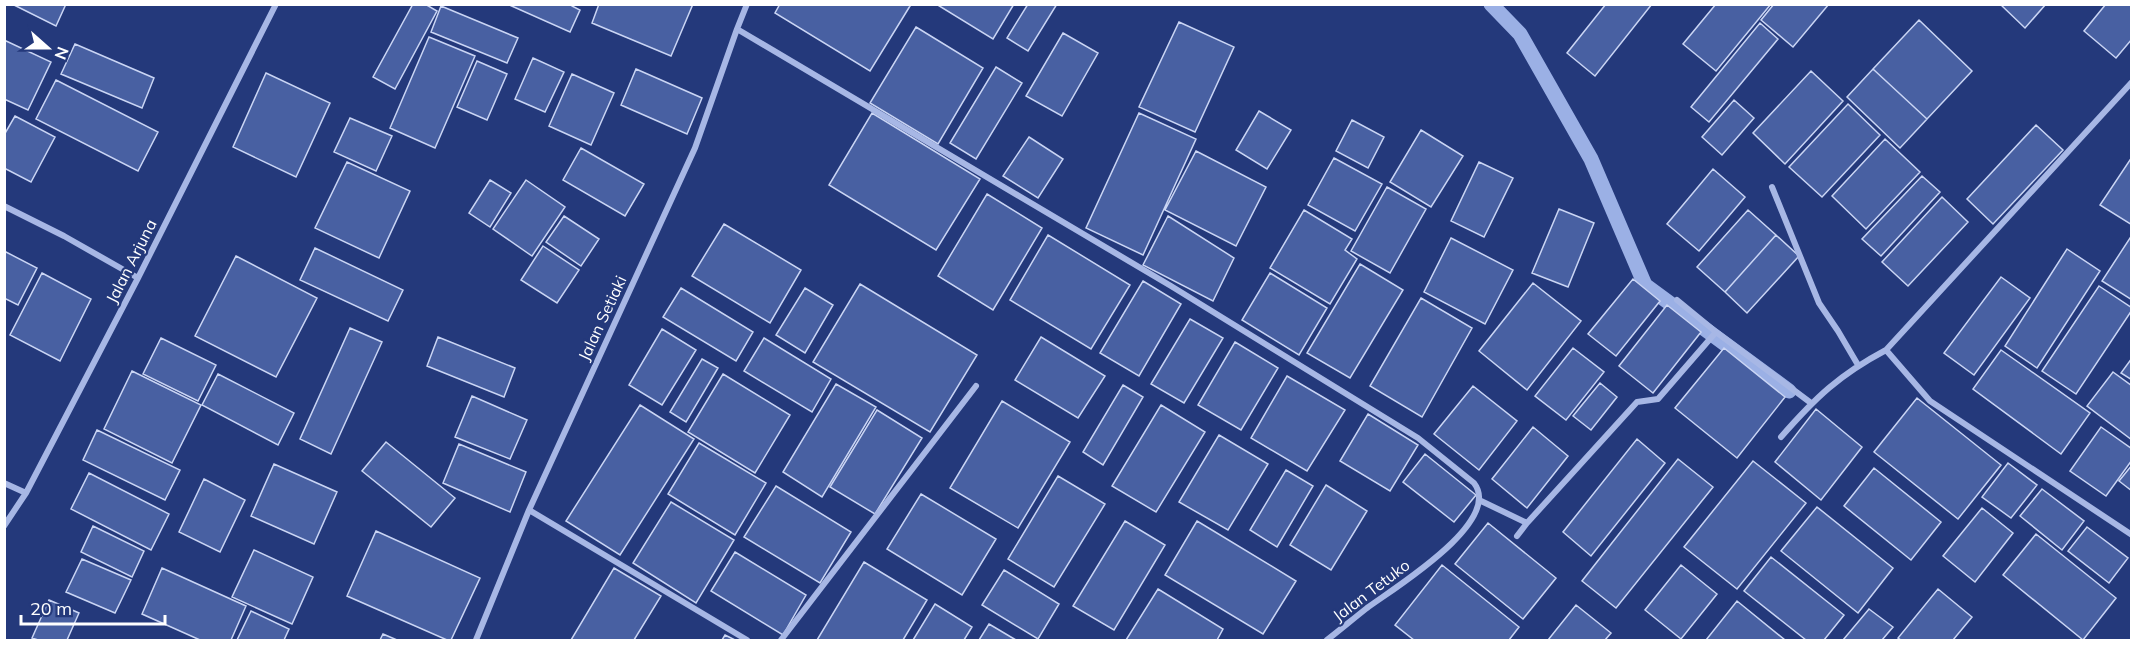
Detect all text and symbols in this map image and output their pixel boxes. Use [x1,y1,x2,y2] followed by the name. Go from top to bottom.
[18,18,78,78] north arrow
[51,44,74,63] text: N
[101,216,161,306] street label: Jalan Arjuna
[574,272,630,364] street label: Jalan Setiaki
[1329,555,1413,625] street label: Jalan Tetuko
[21,588,165,626] scale bar
[30,597,72,620] text: 20 m

